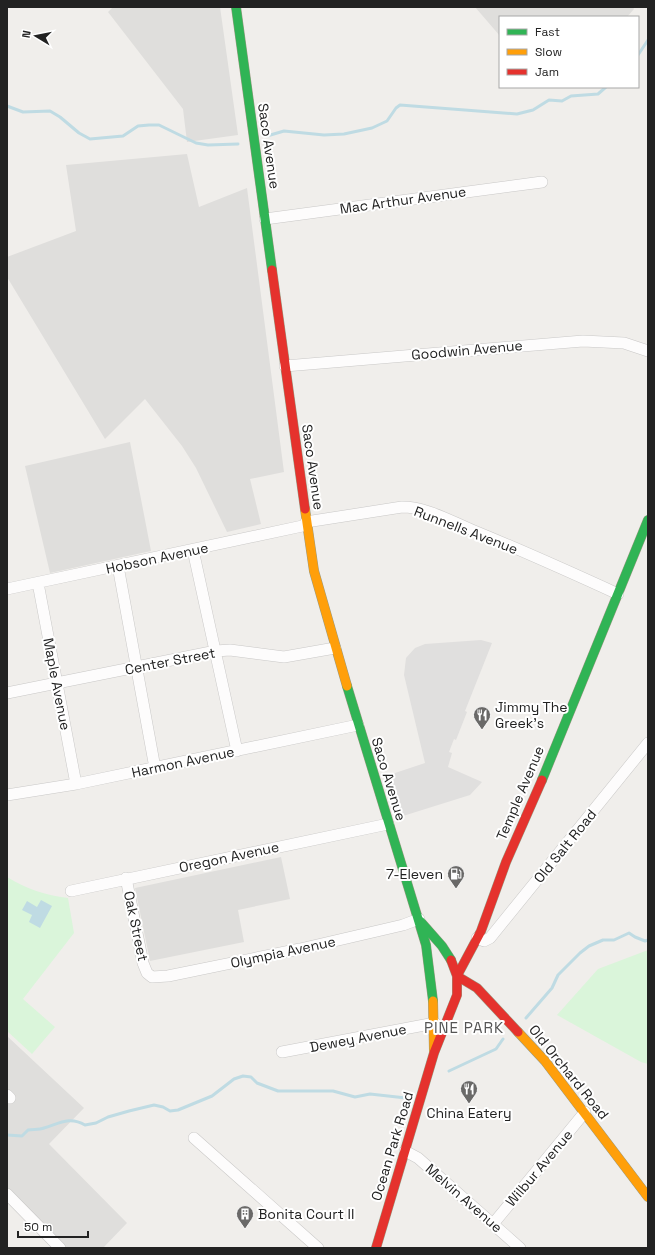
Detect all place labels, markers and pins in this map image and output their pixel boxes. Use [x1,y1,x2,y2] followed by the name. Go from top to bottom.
[495,698,568,732] place label: Jimmy The Greek's
[472,705,492,730] restaurant icon: Jimmy The Greek's
[446,864,466,889] fuel station icon: 7-Eleven
[386,865,443,883] place label: 7-Eleven
[459,1079,479,1104] restaurant icon: China Eatery
[426,1104,512,1122] place label: China Eatery
[235,1204,255,1229] building icon: Bonita Court II
[258,1205,354,1223] place label: Bonita Court II

